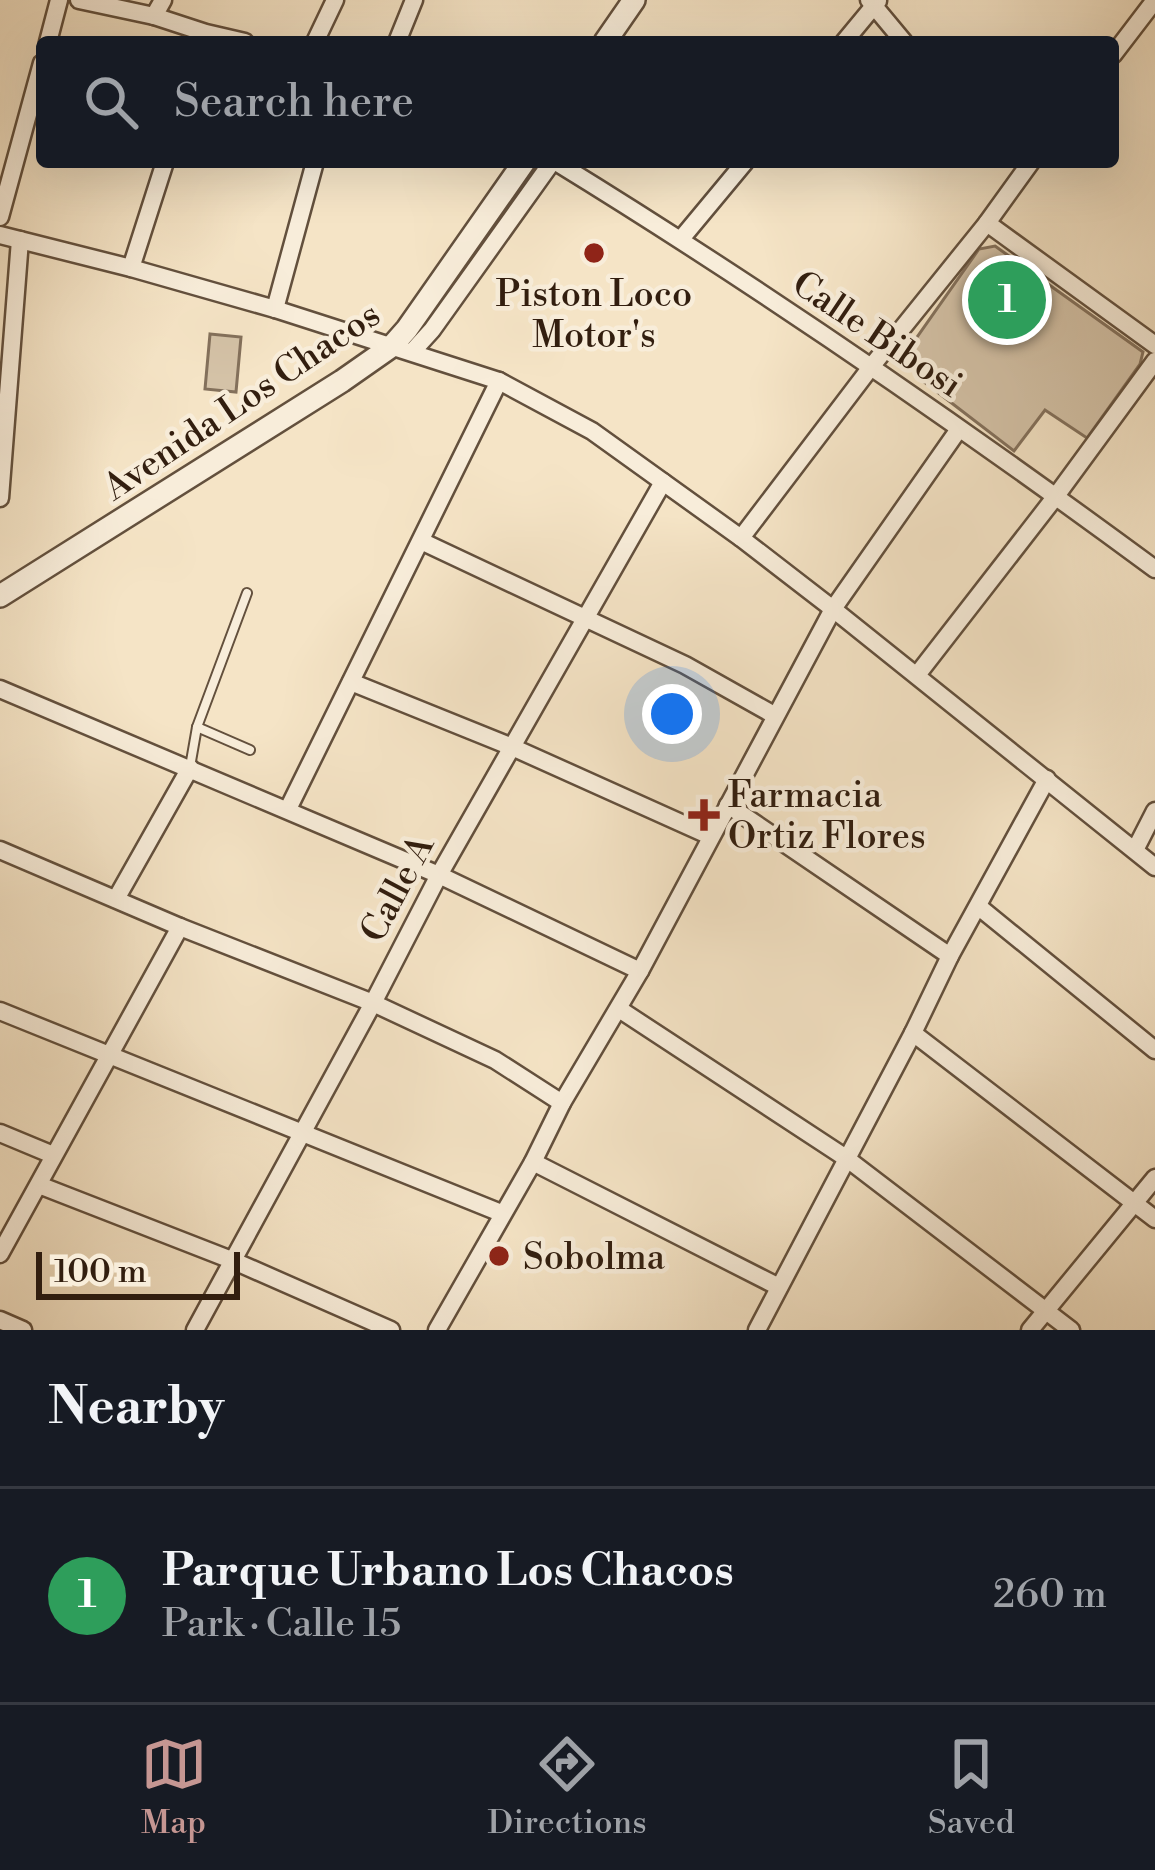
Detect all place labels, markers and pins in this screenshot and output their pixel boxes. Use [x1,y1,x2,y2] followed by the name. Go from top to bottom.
[581,240,607,266] marker: Piston Loco Motor's
[968,255,1046,345] pin: 1
[496,273,692,359] place label: Piston Loco Motor's
[728,774,926,860] place label: Farmacia Ortiz Flores
[691,802,717,828] marker: Farmacia Ortiz Flores
[523,1236,666,1281] place label: Sobolma
[486,1243,512,1269] marker: Sobolma

